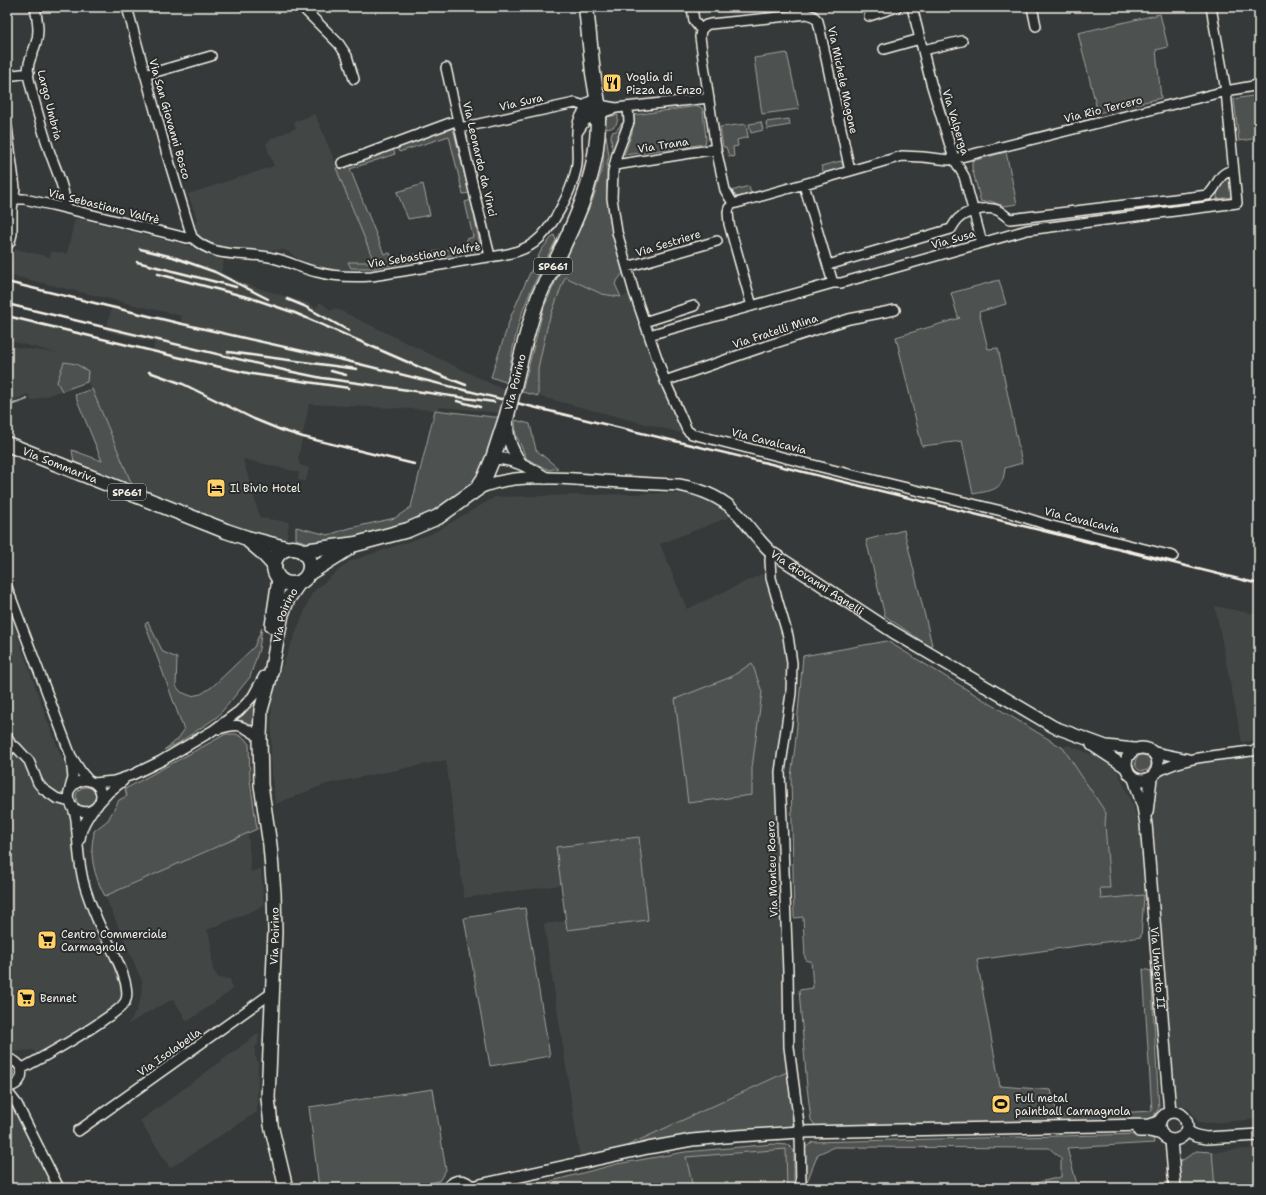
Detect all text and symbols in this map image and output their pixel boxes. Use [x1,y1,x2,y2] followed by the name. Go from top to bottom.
[824,25,861,135] street label: Via Michele Magone
[145,57,194,182] street label: Via San Giovanni Bosco
[34,68,66,142] street label: Largo Umbria
[626,70,702,98] place label: Voglia di Pizza da Enzo
[601,72,623,94] restaurant icon: Voglia di Pizza da Enzo
[938,87,973,157] street label: Via Valperga
[498,90,545,115] street label: Via Sura
[1062,92,1144,127] street label: Via Rio Tercero
[459,100,500,218] street label: Via Leonardo da Vinci
[636,134,690,157] street label: Via Trana
[47,185,161,228] street label: Via Sebastiano Valfrè
[634,226,703,261] street label: Via Sestriere
[929,226,977,253] street label: Via Susa
[366,239,482,272] street label: Via Sebastiano Valfrè
[534,258,572,274] road number: SP661
[731,311,820,352] street label: Via Fratelli Mina
[501,352,530,412] street label: Via Poirino
[730,425,808,458] street label: Via Cavalcavia
[20,444,100,487] street label: Via Sommariva
[205,477,227,499] hotel icon: Il Bivio Hotel
[230,481,301,496] place label: Il Bivio Hotel
[108,484,146,500] road number: SP661
[1043,504,1121,537] street label: Via Cavalcavia
[767,547,867,619] street label: Via Giovanni Agnelli
[270,585,302,644] street label: Via Poirino
[763,820,782,918] street label: Via Monteu Roero
[267,907,283,965] street label: Via Poirino
[1147,926,1168,1010] street label: Via Umberto II
[61,927,167,955] place label: Centro Commerciale Carmagnola
[36,929,58,951] supermarket icon: Centro Commerciale Carmagnola
[15,987,37,1009] supermarket icon: Bennet
[40,991,77,1006] place label: Bennet
[134,1025,204,1080] street label: Via Isolabella
[1015,1091,1130,1119] place label: Full metal paintball Carmagnola
[990,1093,1012,1115] sports icon: Full metal paintball Carmagnola

